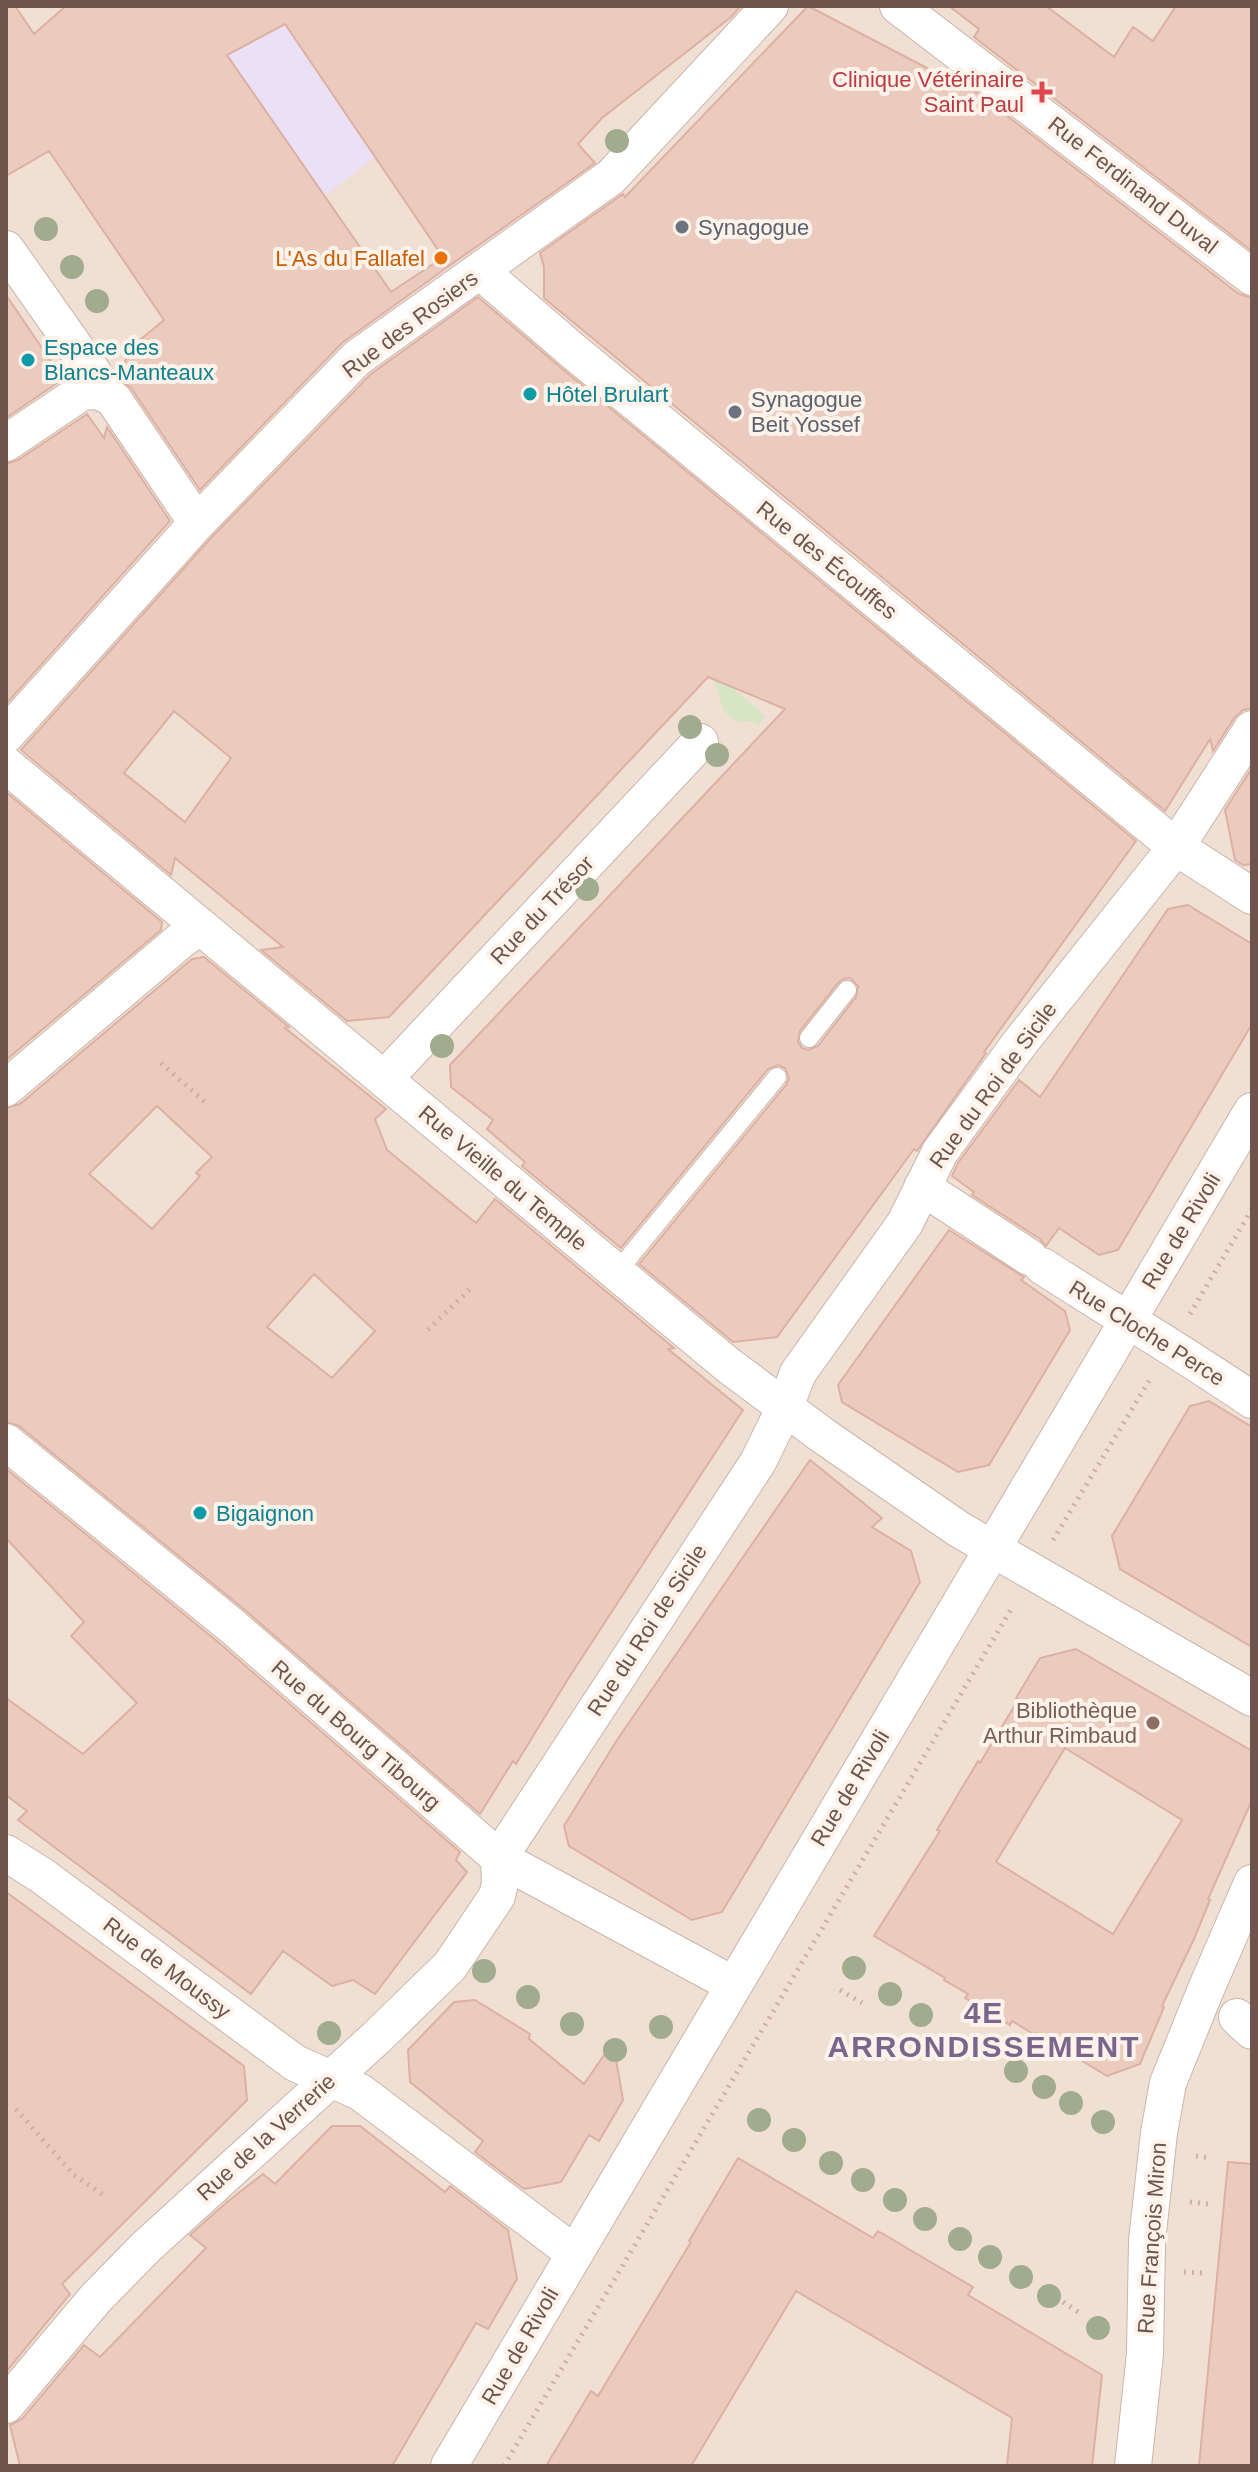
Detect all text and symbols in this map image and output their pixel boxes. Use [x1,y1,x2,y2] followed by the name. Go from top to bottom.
[832,67,1024,117] place label: Clinique Vétérinaire Saint Paul
[1031,81,1053,103] marker: Clinique Vétérinaire Saint Paul
[1043,111,1223,259] street label: Rue Ferdinand Duval
[698,215,809,240] place label: Synagogue
[673,218,691,236] marker: Synagogue
[275,246,425,271] place label: L'As du Fallafel
[432,249,450,267] marker: L'As du Fallafel
[338,265,482,383] street label: Rue des Rosiers
[44,335,214,385] place label: Espace des Blancs-Manteaux
[19,351,37,369] marker: Espace des Blancs-Manteaux
[546,382,668,407] place label: Hôtel Brulart
[521,385,539,403] marker: Hôtel Brulart
[751,387,862,437] place label: Synagogue Beit Yossef
[726,403,744,421] marker: Synagogue Beit Yossef
[752,496,902,624] street label: Rue des Écouffes
[485,850,599,970] street label: Rue du Trésor
[924,997,1062,1173] street label: Rue du Roi de Sicile
[414,1100,592,1256] street label: Rue Vieille du Temple
[1137,1168,1225,1294] street label: Rue de Rivoli
[1065,1275,1229,1391] street label: Rue Cloche Perce
[216,1501,314,1526] place label: Bigaignon
[191,1504,209,1522] marker: Bigaignon
[582,1540,712,1720] street label: Rue du Roi de Sicile
[267,1655,445,1815] street label: Rue du Bourg Tibourg
[983,1698,1137,1748] place label: Bibliothèque Arthur Rimbaud
[1144,1714,1162,1732] marker: Bibliothèque Arthur Rimbaud
[806,1725,894,1851] street label: Rue de Rivoli
[98,1912,236,2024] street label: Rue de Moussy
[827,1996,1141,2063] district label: 4E ARRONDISSEMENT
[192,2068,340,2206] street label: Rue de la Verrerie
[1133,2141,1171,2335] street label: Rue François Miron
[476,2283,564,2409] street label: Rue de Rivoli

